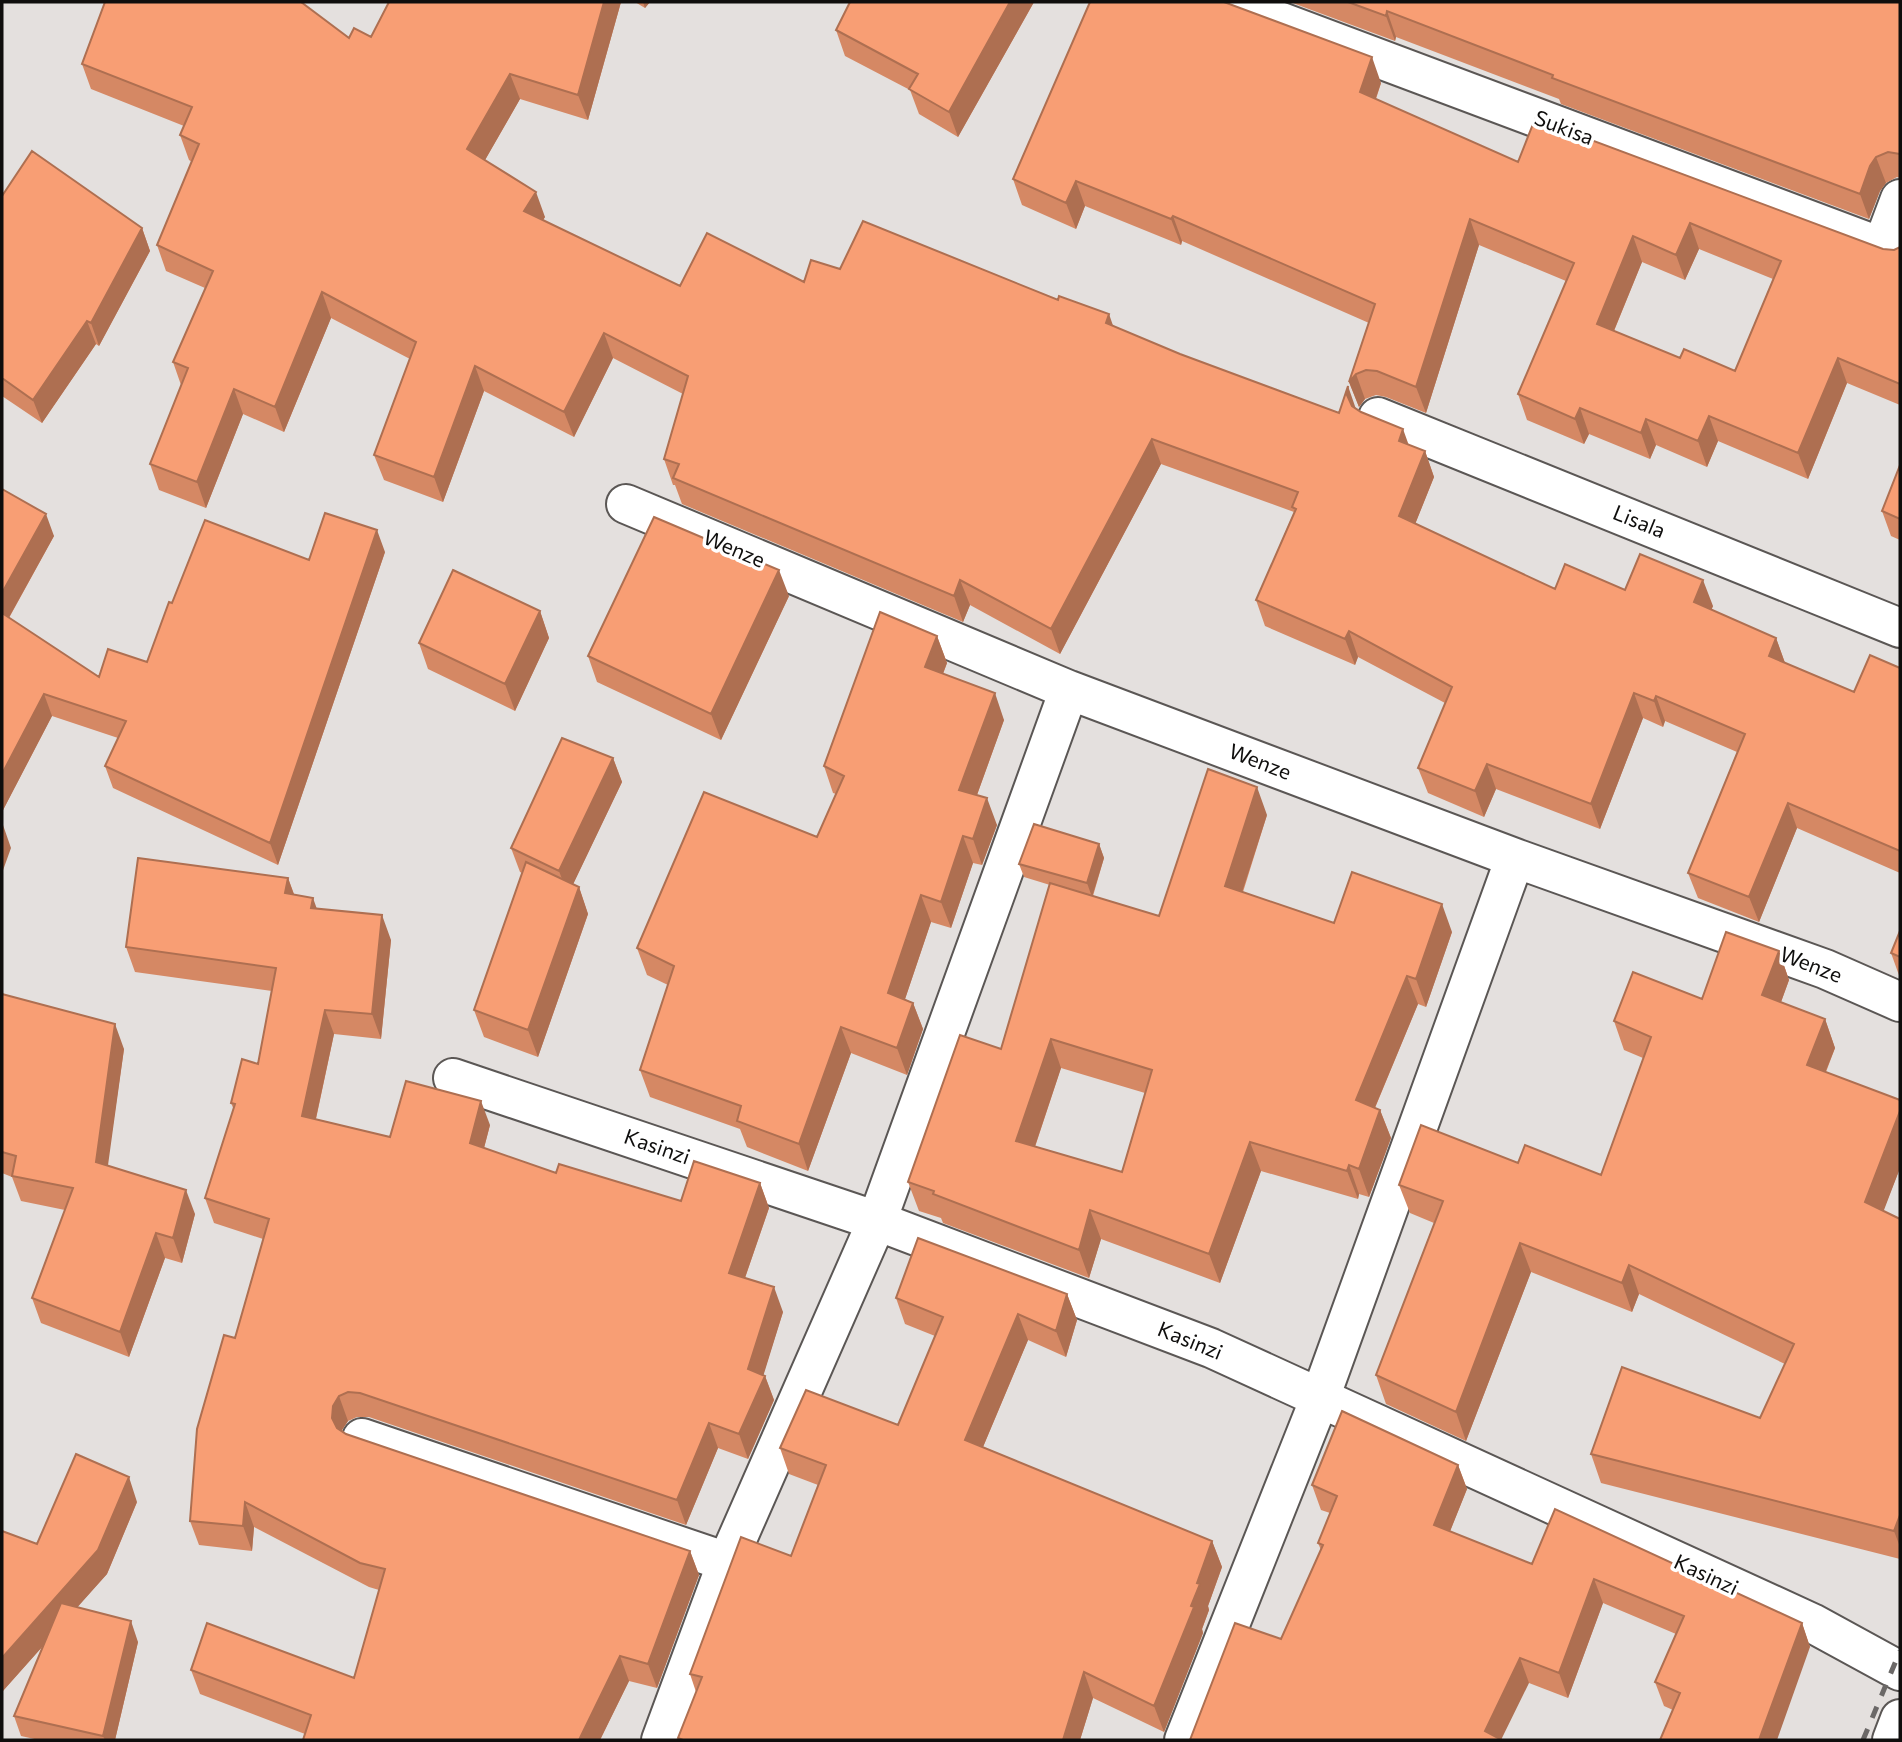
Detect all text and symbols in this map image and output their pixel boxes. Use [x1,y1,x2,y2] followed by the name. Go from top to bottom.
[1531,104,1598,149] street label: Sukisa
[1610,499,1669,542] street label: Lisala
[700,524,769,572] street label: Wenze
[1226,737,1295,784] street label: Wenze
[1777,940,1846,987] street label: Wenze
[621,1123,694,1168] street label: Kasinzi
[1154,1315,1227,1364] street label: Kasinzi
[1671,1548,1743,1599] street label: Kasinzi

